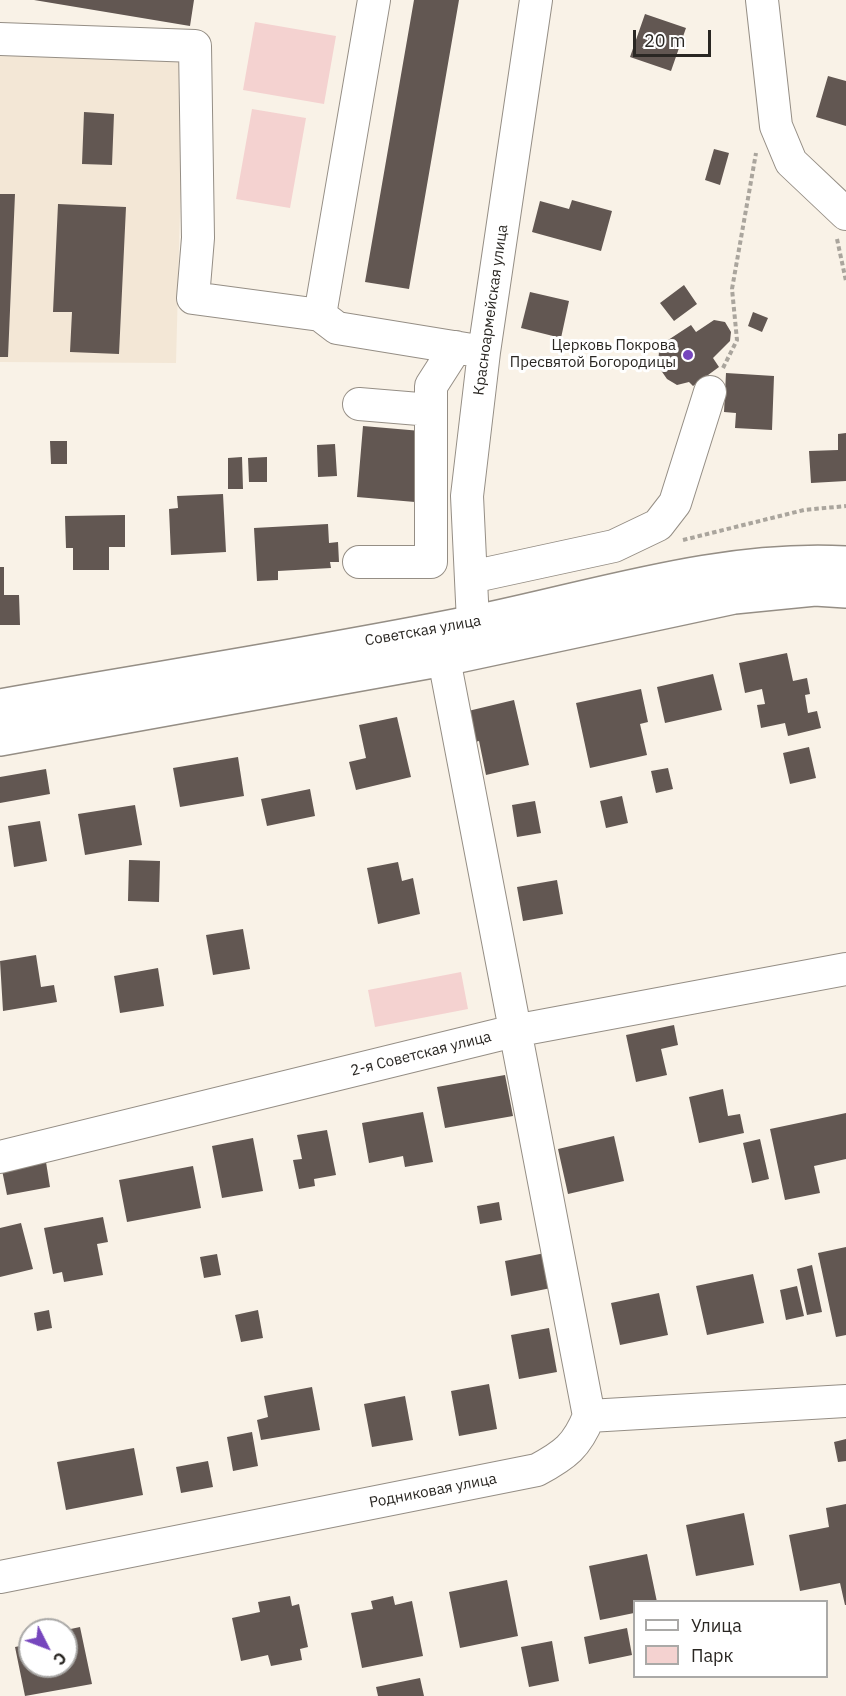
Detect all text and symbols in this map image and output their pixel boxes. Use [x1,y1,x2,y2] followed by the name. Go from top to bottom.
[636,18,714,56] scale bar
[644,29,686,52] text: 20 m
[470,223,512,397] street label: Красноармейская улица
[510,337,676,372] place label: Церковь Покрова Пресвятой Богородицы
[681,348,695,362] marker: Церковь Покрова Пресвятой Богородицы
[363,612,483,650] street label: Советская улица
[349,1028,493,1080] street label: 2-я Советская улица
[368,1470,498,1512] street label: Родниковая улица
[633,1600,828,1678] legend
[691,1614,742,1637] text: Улица
[18,1618,78,1678] north arrow
[691,1644,733,1667] text: Парк
[49,1648,71,1669] text: С

